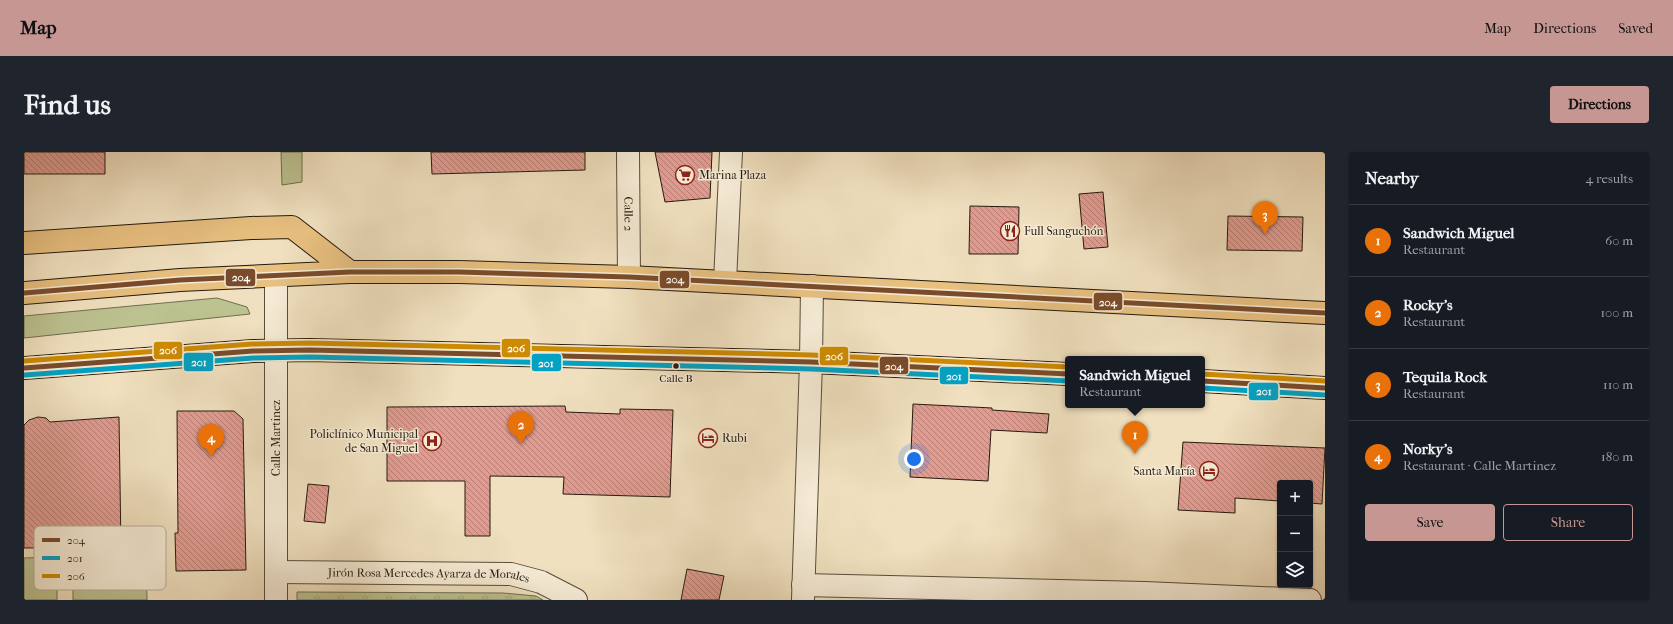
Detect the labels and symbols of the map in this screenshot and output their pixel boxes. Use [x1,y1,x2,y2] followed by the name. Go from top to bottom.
[674,164,696,186] supermarket icon: Marina Plaza
[699,168,767,182] place label: Marina Plaza
[621,196,636,232] street label: Calle 2
[1252,201,1278,234] pin: 3
[999,220,1021,242] restaurant icon: Full Sanguchón
[1024,224,1103,238] place label: Full Sanguchón
[225,268,256,287] line badge: 204
[659,270,690,289] line badge: 204
[232,271,251,284] text: 204
[666,273,685,286] text: 204
[1093,292,1123,311] line badge: 204
[1099,296,1118,309] text: 204
[501,338,531,358] line badge: 206
[153,341,183,360] line badge: 206
[507,342,526,355] text: 206
[159,344,178,357] text: 206
[819,346,849,366] line badge: 206
[825,350,844,363] text: 206
[183,352,214,372] line badge: 201
[531,353,562,372] line badge: 201
[191,356,207,369] text: 201
[879,356,909,375] line badge: 204
[538,357,554,370] text: 201
[885,360,904,373] text: 204
[671,361,681,371] marker: Calle B
[939,366,969,385] line badge: 201
[946,370,962,383] text: 201
[659,372,693,385] place label: Calle B
[1248,382,1279,401] line badge: 201
[1256,385,1272,398] text: 201
[269,399,283,476] street label: Calle Martinez
[508,411,534,444] pin: 2
[1122,421,1148,454] pin: 1
[198,424,224,457] pin: 4
[309,427,419,455] place label: Policlínico Municipal de San Miguel
[697,427,719,449] hotel icon: Rubi
[421,430,443,452] hospital icon: Policlínico Municipal de San Miguel
[722,431,747,445] place label: Rubi
[904,449,924,469] your location
[1198,460,1220,482] hotel icon: Santa María
[1133,464,1195,478] place label: Santa María
[34,526,166,590] legend
[67,534,86,547] text: 204
[67,552,83,565] text: 201
[327,565,532,586] street label: Jirón Rosa Mercedes Ayarza de Morales
[67,570,85,583] text: 206

